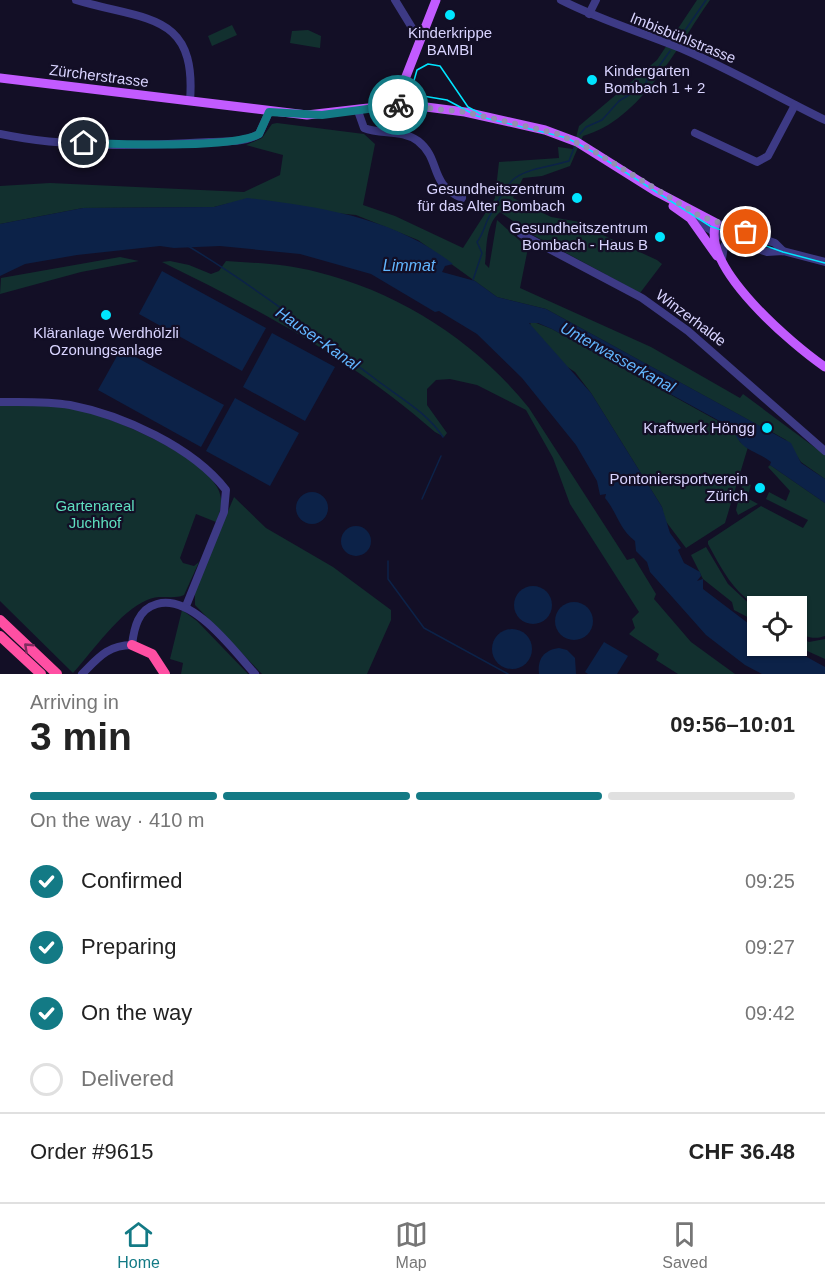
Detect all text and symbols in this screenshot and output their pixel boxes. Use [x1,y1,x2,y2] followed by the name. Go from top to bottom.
[443,8,457,22] marker: Kinderkrippe BAMBI
[628,9,739,66] street label: Imbisbühlstrasse
[408,24,492,58] place label: Kinderkrippe BAMBI
[48,61,150,90] street label: Zürcherstrasse
[604,62,705,96] place label: Kindergarten Bombach 1 + 2
[585,73,599,87] marker: Kindergarten Bombach 1 + 2
[368,75,428,135] courier
[382,89,415,122] icon: bike
[58,117,109,168] pin
[67,126,100,159] icon: home
[417,180,565,214] place label: Gesundheitszentrum für das Alter Bombach
[570,191,584,205] marker: Gesundheitszentrum für das Alter Bombach
[720,206,771,257] pin
[729,215,762,248] icon: bag
[510,219,648,253] place label: Gesundheitszentrum Bombach - Haus B
[653,230,667,244] marker: Gesundheitszentrum Bombach - Haus B
[383,257,436,274] water label: Limmat
[653,286,730,349] street label: Winzerhalde
[273,303,363,374] water label: Hauser-Kanal
[99,308,113,322] marker: Kläranlage Werdhölzli Ozonungsanlage
[558,319,678,396] water label: Unterwasserkanal
[33,324,179,358] place label: Kläranlage Werdhölzli Ozonungsanlage
[643,419,755,436] place label: Kraftwerk Höngg
[760,421,774,435] marker: Kraftwerk Höngg
[610,470,748,504] place label: Pontoniersportverein Zürich
[753,481,767,495] marker: Pontoniersportverein Zürich
[55,497,135,531] park label: Gartenareal Juchhof
[747,596,807,656] map controls
[747,596,807,656] button: locate
[24,643,35,654] one-way arrow
[30,691,119,713] text: Arriving in
[670,712,795,737] text: 09:56–10:01
[30,715,132,758] text: 3 min
[30,809,205,831] text: On the way · 410 m
[30,865,63,898] icon: check
[81,868,182,893] text: Confirmed
[745,870,795,892] text: 09:25
[30,931,63,964] icon: check
[81,934,176,959] text: Preparing
[745,936,795,958] text: 09:27
[30,997,63,1030] icon: check
[81,1000,192,1025] text: On the way
[745,1002,795,1024] text: 09:42
[81,1066,174,1091] text: Delivered
[30,1139,154,1164] text: Order #9615
[689,1139,795,1164] text: CHF 36.48
[117,1218,160,1272] tab: Home
[395,1218,428,1272] tab: Map
[662,1218,708,1272] tab: Saved

